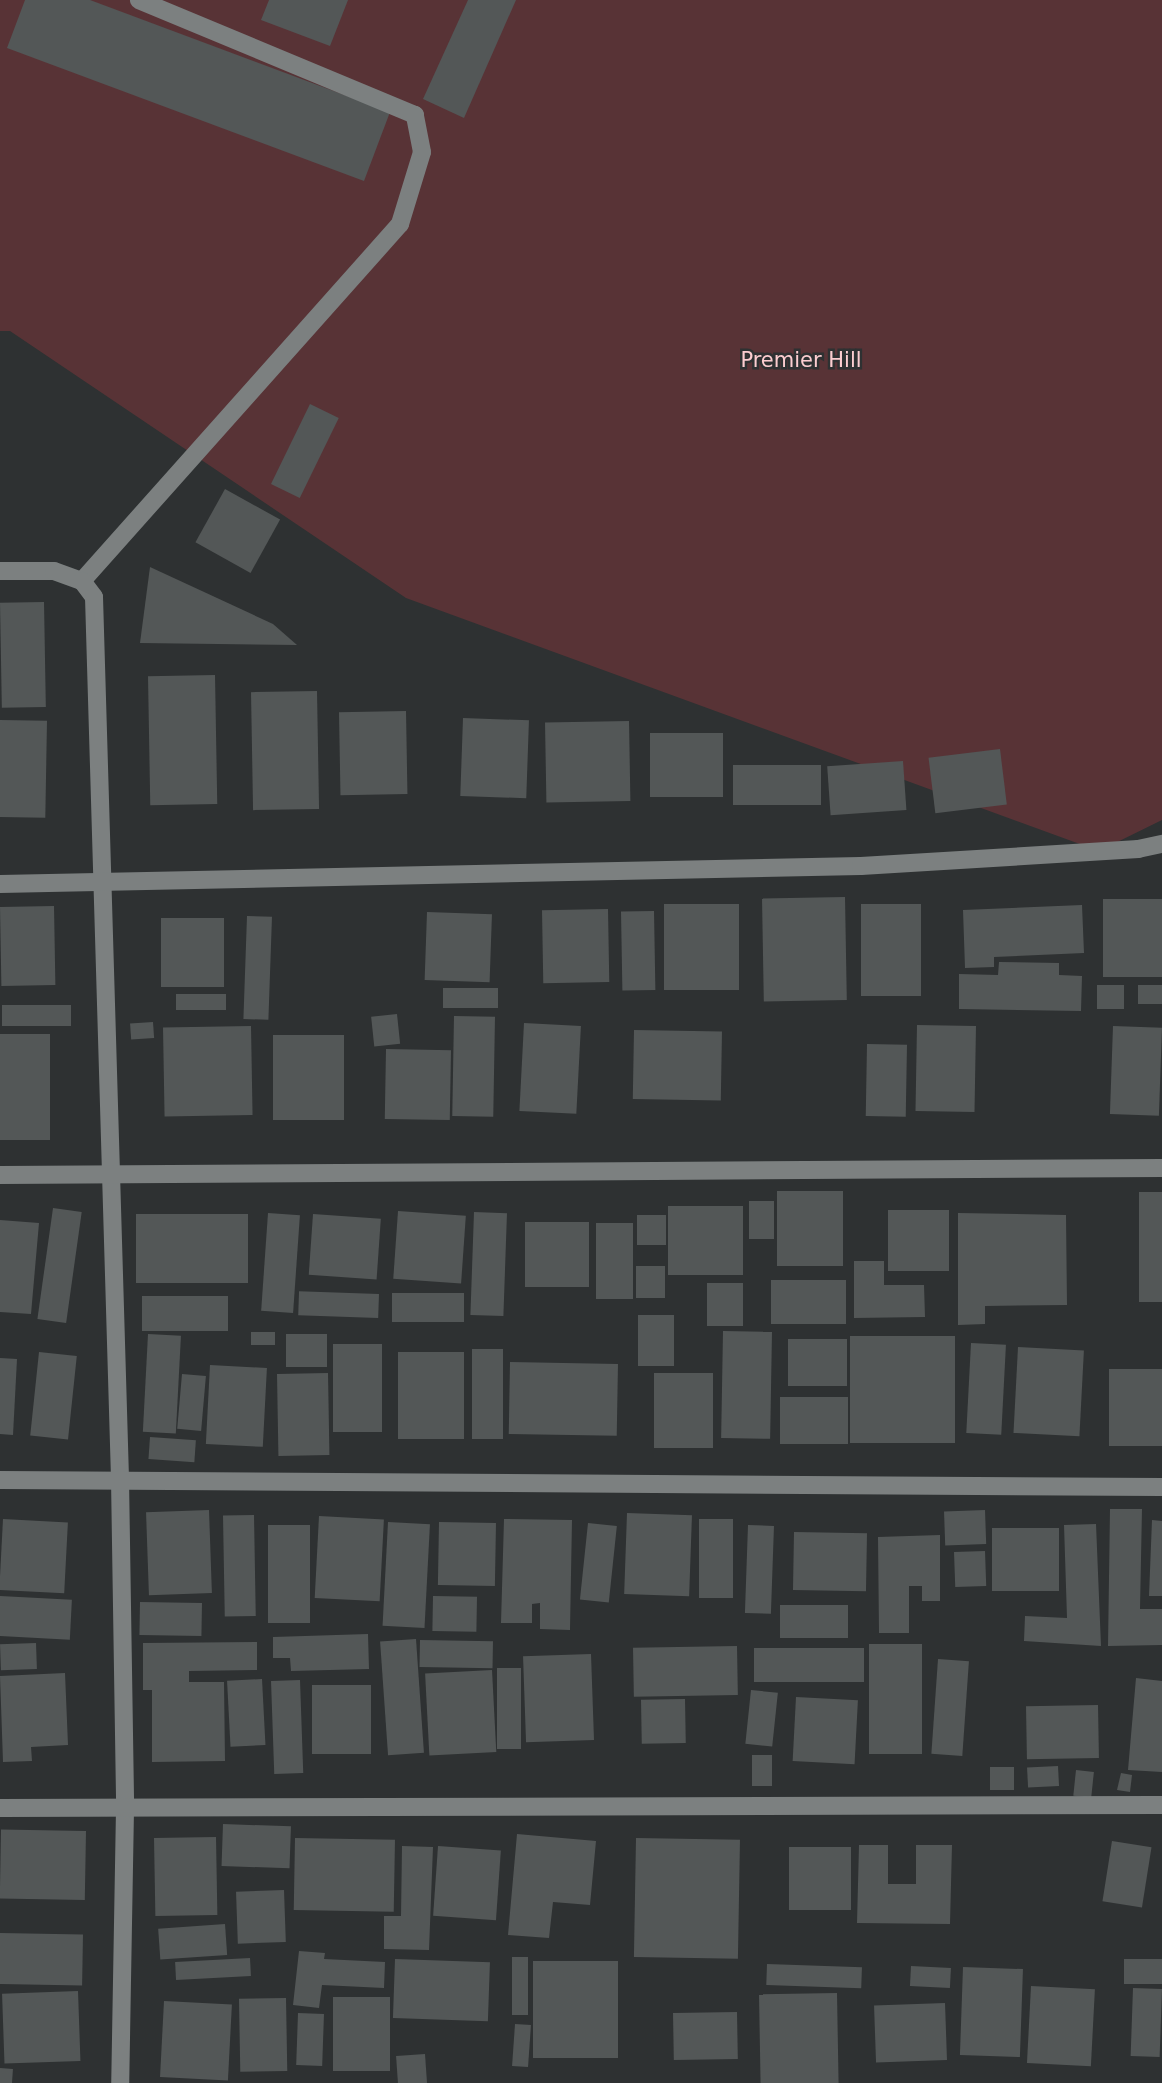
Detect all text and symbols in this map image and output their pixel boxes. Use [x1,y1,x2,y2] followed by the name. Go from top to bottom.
[740,347,862,373] park label: Premier Hill

